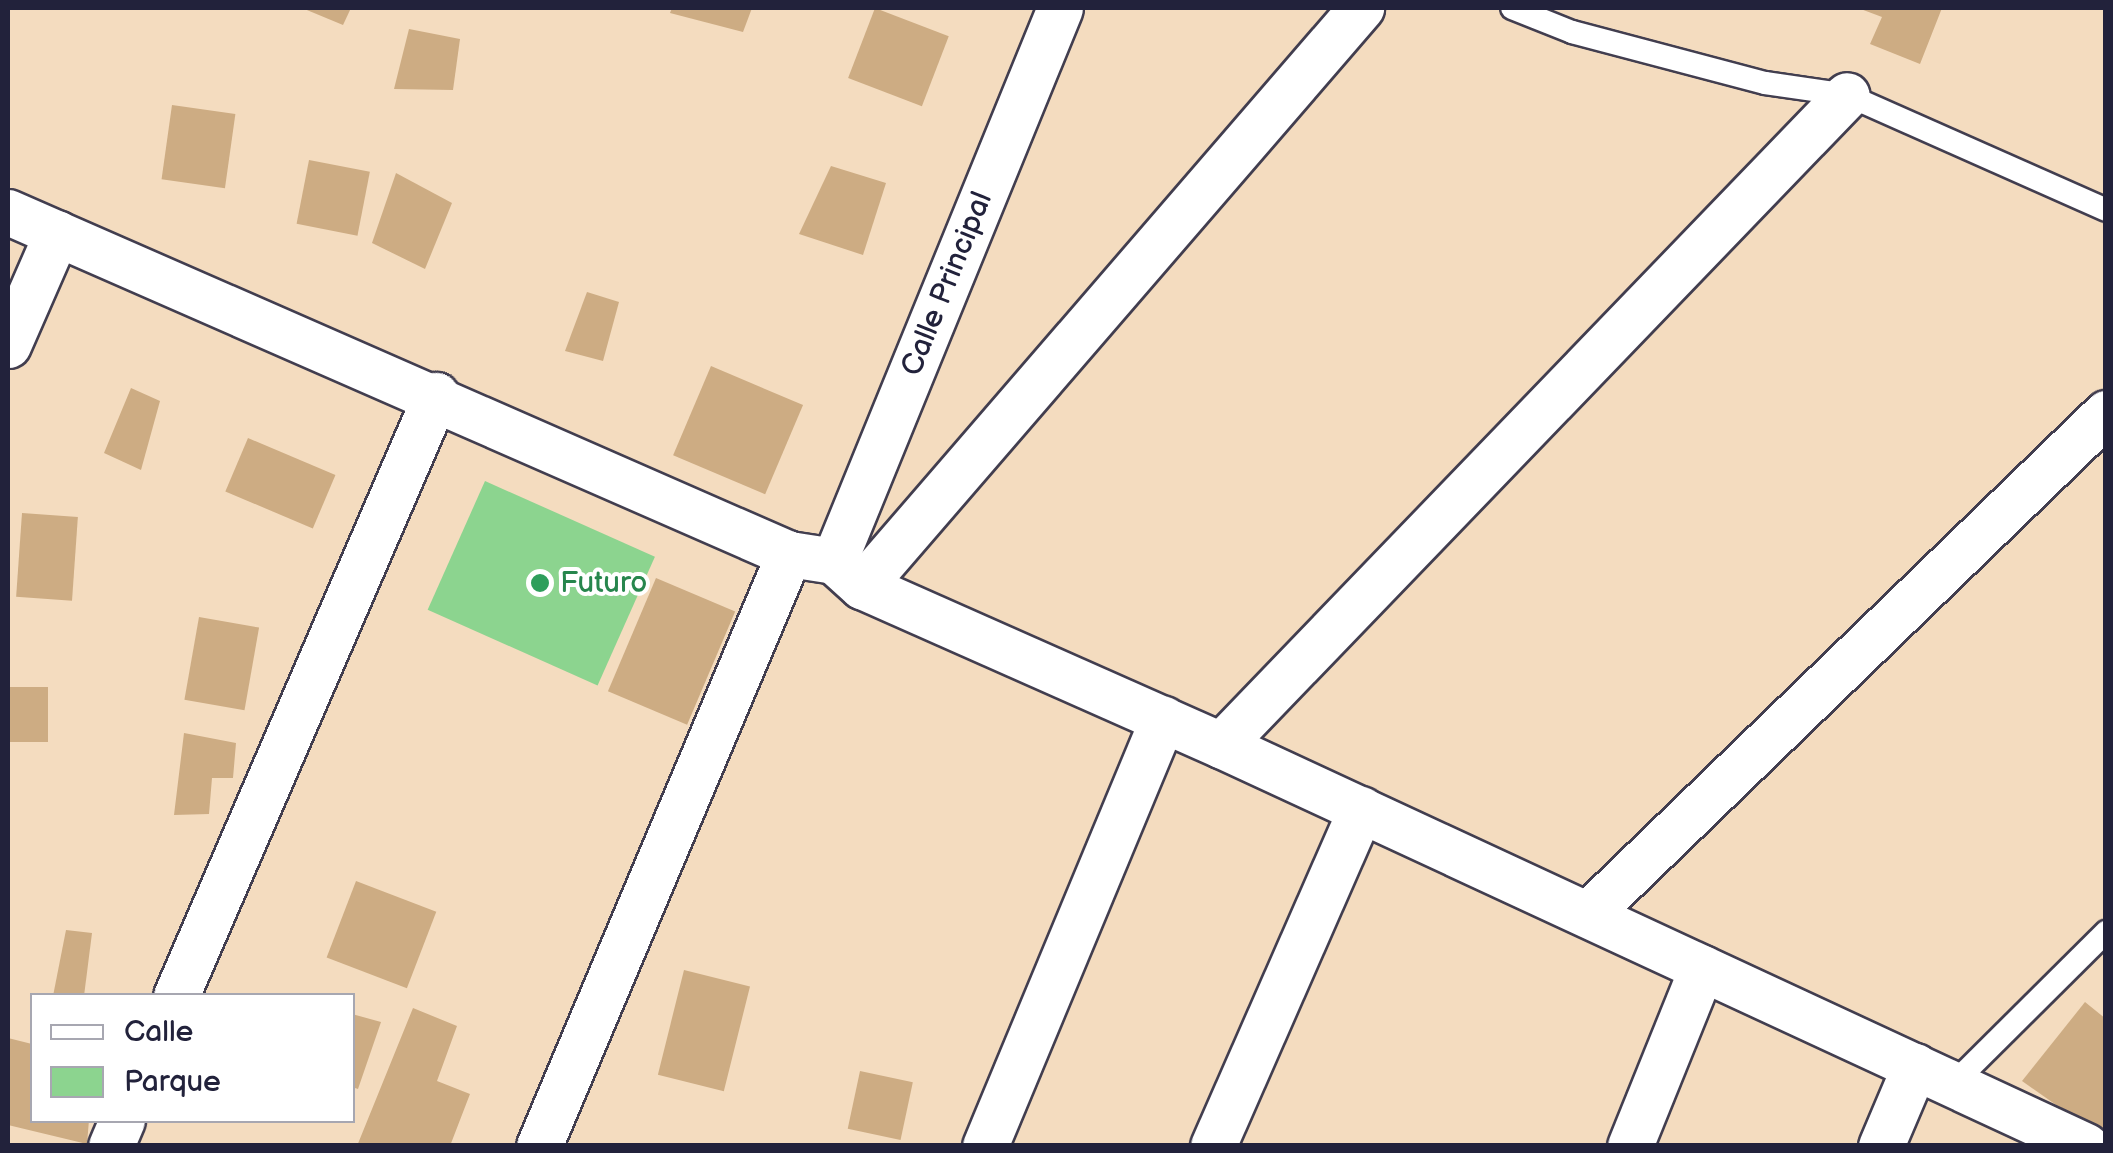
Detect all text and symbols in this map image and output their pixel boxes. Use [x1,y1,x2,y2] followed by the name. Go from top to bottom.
[894,187,1000,381] street label: Calle Principal
[560,565,647,601] place label: Futuro
[529,572,551,594] marker: Futuro
[30,993,355,1123] legend
[124,1014,193,1050] text: Calle
[124,1064,221,1100] text: Parque

